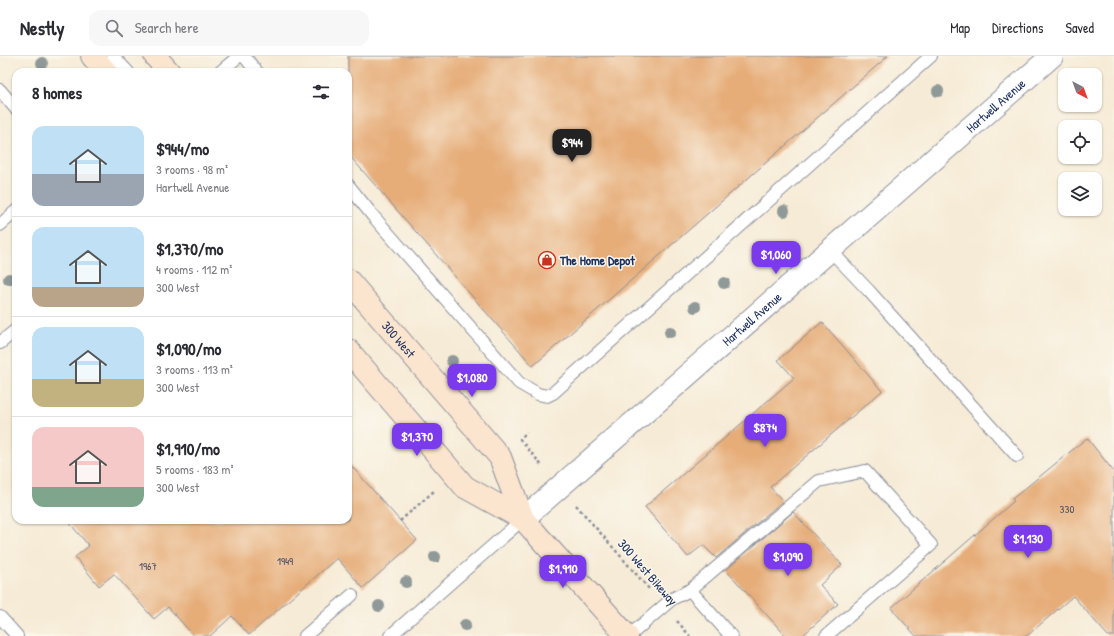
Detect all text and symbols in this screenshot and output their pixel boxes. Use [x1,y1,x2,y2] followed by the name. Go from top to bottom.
[89,10,369,46] search box
[20,15,65,41] text: Nestly
[103,17,125,39] icon: search
[135,17,199,38] text: Search here
[950,18,970,37] text: Map
[992,18,1043,37] text: Directions
[1065,18,1094,37] text: Saved
[1058,68,1102,112] north arrow
[1058,68,1102,216] map controls
[962,74,1029,136] street label: Hartwell Avenue
[32,81,82,104] text: 8 homes
[310,81,332,103] icon: filters
[1058,120,1102,164] button: locate
[548,129,596,163] pin: $944
[561,133,583,151] text: $944
[156,137,209,160] text: $944/mo
[64,142,112,190] icon: home
[156,160,228,178] text: 3 rooms · 98 m²
[1058,172,1102,216] button: layers
[156,178,229,196] text: Hartwell Avenue
[156,237,223,260] text: $1,370/mo
[743,241,809,275] pin: $1,060
[64,243,112,291] icon: home
[761,245,791,263] text: $1,060
[537,250,557,270] shop icon: The Home Depot
[559,251,635,270] place label: The Home Depot
[156,260,232,278] text: 4 rooms · 112 m²
[156,278,199,296] text: 300 West
[718,288,785,350] street label: Hartwell Avenue
[378,317,420,362] street label: 300 West
[156,337,221,360] text: $1,090/mo
[64,343,112,391] icon: home
[156,360,233,378] text: 3 rooms · 113 m²
[439,364,505,398] pin: $1,080
[456,368,488,386] text: $1,080
[156,378,199,396] text: 300 West
[741,414,789,448] pin: $874
[753,418,777,436] text: $874
[384,423,450,457] pin: $1,370
[401,427,433,445] text: $1,370
[156,437,220,460] text: $1,910/mo
[64,443,112,491] icon: home
[156,460,233,478] text: 5 rooms · 183 m²
[156,478,199,496] text: 300 West
[1060,502,1074,516] house number: 330
[995,525,1061,559] pin: $1,130
[1013,529,1043,547] text: $1,130
[614,535,682,610] street label: 300 West Bikeway
[755,543,821,577] pin: $1,090
[773,547,803,565] text: $1,090
[277,554,293,568] house number: 1949
[530,555,596,589] pin: $1,910
[139,559,157,573] house number: 1967
[548,559,578,577] text: $1,910

